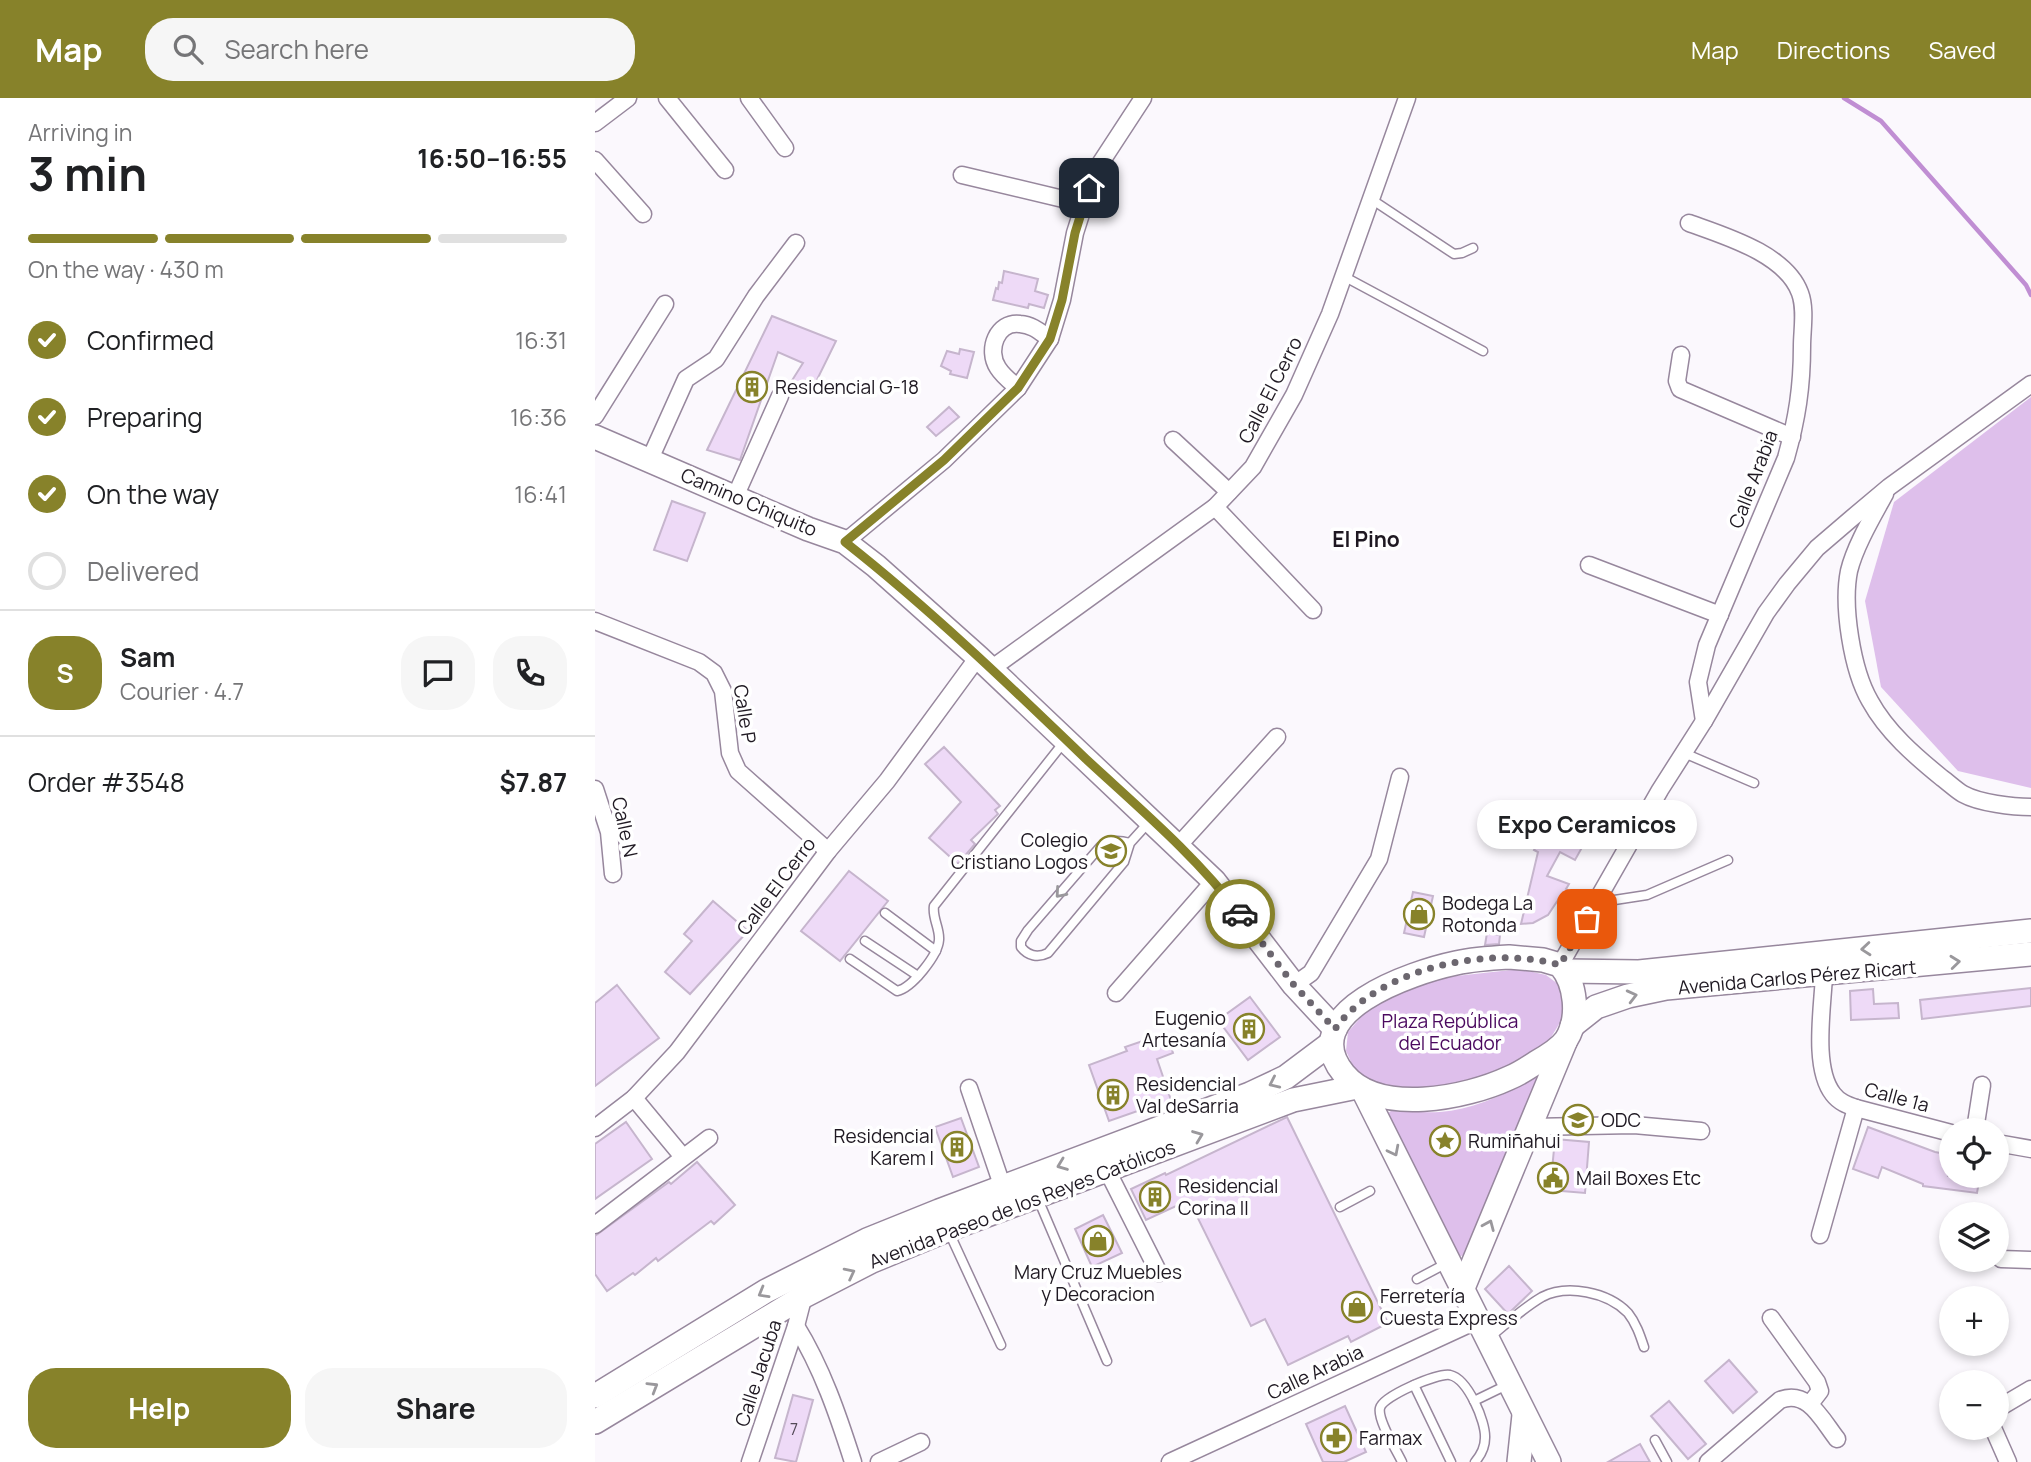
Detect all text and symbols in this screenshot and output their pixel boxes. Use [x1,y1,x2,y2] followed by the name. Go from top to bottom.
[145,18,635,81] search box
[35,27,103,72] text: Map
[169,30,207,68] icon: search
[225,31,369,67] text: Search here
[1691,33,1739,66] text: Map
[1777,33,1890,66] text: Directions
[1928,33,1996,66] text: Saved
[28,116,133,148] text: Arriving in
[417,140,567,176] text: 16:50–16:55
[28,142,147,205] text: 3 min
[1059,158,1119,218] pin
[1070,169,1108,207] icon: home
[28,253,224,285] text: On the way · 430 m
[28,321,66,359] icon: check
[87,322,214,358] text: Confirmed
[515,324,567,356] text: 16:31
[1232,332,1308,448] street label: Calle El Cerro
[735,370,769,404] building icon: Residencial G-18
[775,374,919,400] place label: Residencial G-18
[28,398,66,436] icon: check
[87,399,203,435] text: Preparing
[510,401,567,433] text: 16:36
[1722,426,1784,532] street label: Calle Arabia
[677,462,821,542] street label: Camino Chiquito
[28,475,66,513] icon: check
[87,476,219,512] text: On the way
[514,478,567,510] text: 16:41
[1332,525,1400,553] district label: El Pino
[87,553,199,589] text: Delivered
[401,636,475,710] button: chat
[493,636,567,710] button: phone
[120,639,175,675] text: Sam
[56,655,74,691] text: S
[120,675,244,707] text: Courier · 4.7
[728,683,762,745] street label: Calle P
[28,764,185,800] text: Order #3548
[500,764,567,800] text: $7.87
[606,794,644,860] street label: Calle N
[1477,800,1697,849] callout: Expo Ceramicos
[1498,808,1676,840] text: Expo Ceramicos
[951,827,1088,875] place label: Colegio Cristiano Logos
[731,832,821,940] street label: Calle El Cerro
[1094,834,1128,868] school or university icon: Colegio Cristiano Logos
[1205,879,1275,949] courier
[1056,885,1068,898] one-way arrow
[1557,889,1617,949] pin
[1442,890,1533,938] place label: Bodega La Rotonda
[1221,895,1259,933] icon: car
[1402,897,1436,931] shop icon: Bodega La Rotonda
[1568,900,1606,938] icon: bag
[1860,941,1871,956] one-way arrow
[1677,954,1917,1000] street label: Avenida Carlos Pérez Ricart
[1950,955,1961,970] one-way arrow
[1625,990,1637,1004] one-way arrow
[1142,1005,1226,1053] place label: Eugenio Artesanía
[1382,1008,1518,1056] park label: Plaza República del Ecuador
[1232,1012,1266,1046] building icon: Eugenio Artesanía
[1136,1071,1239,1119] place label: Residencial Val deSarria
[1269,1074,1281,1088] one-way arrow
[1862,1076,1932,1118] street label: Calle 1a
[1096,1078,1130,1112] building icon: Residencial Val deSarria
[1561,1103,1595,1137] school or university icon: ODC
[1601,1107,1641,1133] place label: ODC
[1939,1118,2009,1440] map controls
[1939,1118,2009,1188] button: locate
[834,1123,934,1171] place label: Residencial Karem I
[1428,1124,1462,1158] place icon: Rumiñahui
[1468,1128,1561,1154] place label: Rumiñahui
[940,1130,974,1164] building icon: Residencial Karem I
[1192,1130,1204,1144] one-way arrow
[865,1133,1179,1275] street label: Avenida Paseo de los Reyes Católicos
[1385,1144,1399,1156] one-way arrow
[1057,1156,1069,1170] one-way arrow
[1536,1161,1570,1195] public building icon: Mail Boxes Etc
[1576,1165,1701,1191] place label: Mail Boxes Etc
[1178,1173,1278,1221] place label: Residencial Corina II
[1138,1180,1172,1214] building icon: Residencial Corina II
[1939,1202,2009,1272] button: layers
[1481,1220,1495,1232] one-way arrow
[1081,1224,1115,1258] shop icon: Mary Cruz Muebles y Decoracion
[1014,1259,1182,1307] place label: Mary Cruz Muebles y Decoracion
[843,1267,855,1281] one-way arrow
[1380,1283,1518,1331] place label: Ferretería Cuesta Express
[758,1284,771,1297] one-way arrow
[1939,1286,2009,1356] button: +
[1340,1290,1374,1324] shop icon: Ferretería Cuesta Express
[729,1316,787,1430] street label: Calle Jacuba
[1263,1338,1367,1406] street label: Calle Arabia
[28,1368,291,1448] button: Help
[305,1368,567,1448] button: Share
[1939,1370,2009,1440] button: −
[646,1382,659,1395] one-way arrow
[790,1418,798,1440] house number: 7
[1319,1421,1353,1455] pharmacy icon: Farmax
[1359,1425,1422,1451] place label: Farmax

